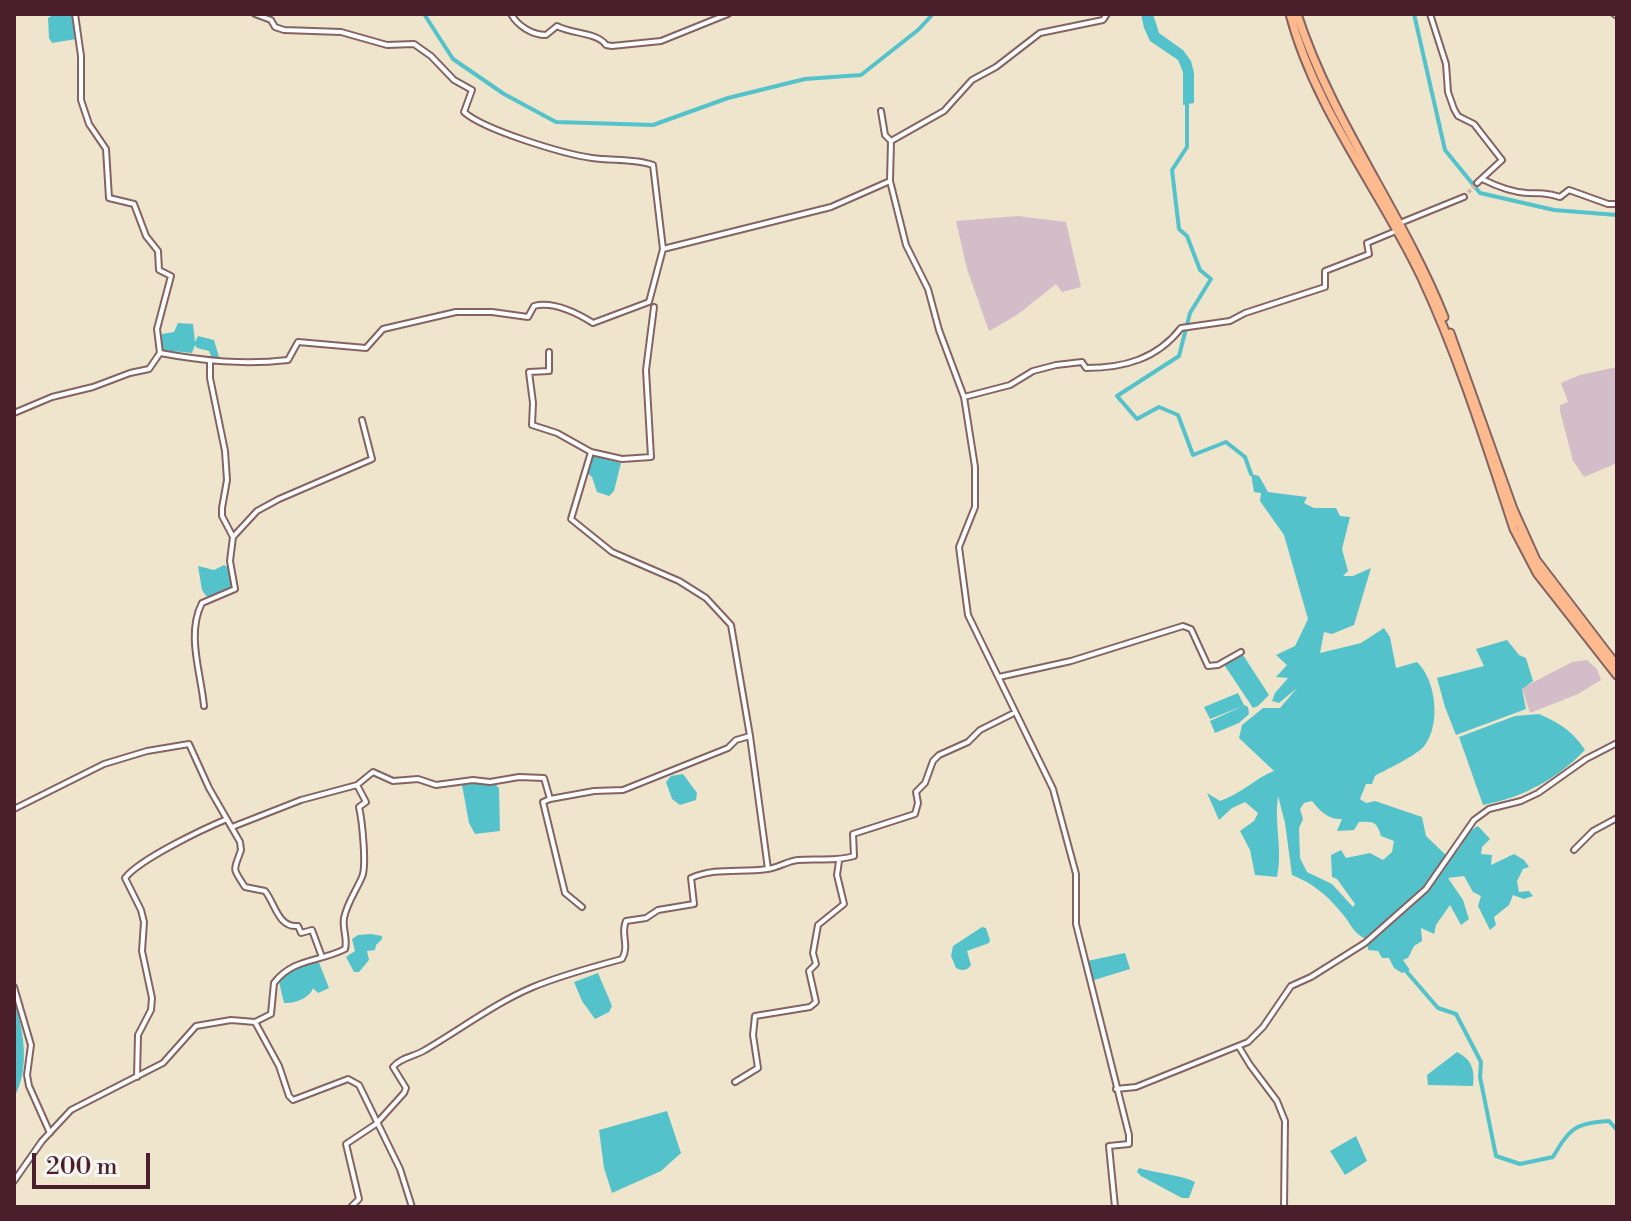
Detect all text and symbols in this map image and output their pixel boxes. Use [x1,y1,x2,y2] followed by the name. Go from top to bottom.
[36,1137,154,1187] scale bar
[46,1152,117,1182] text: 200 m

